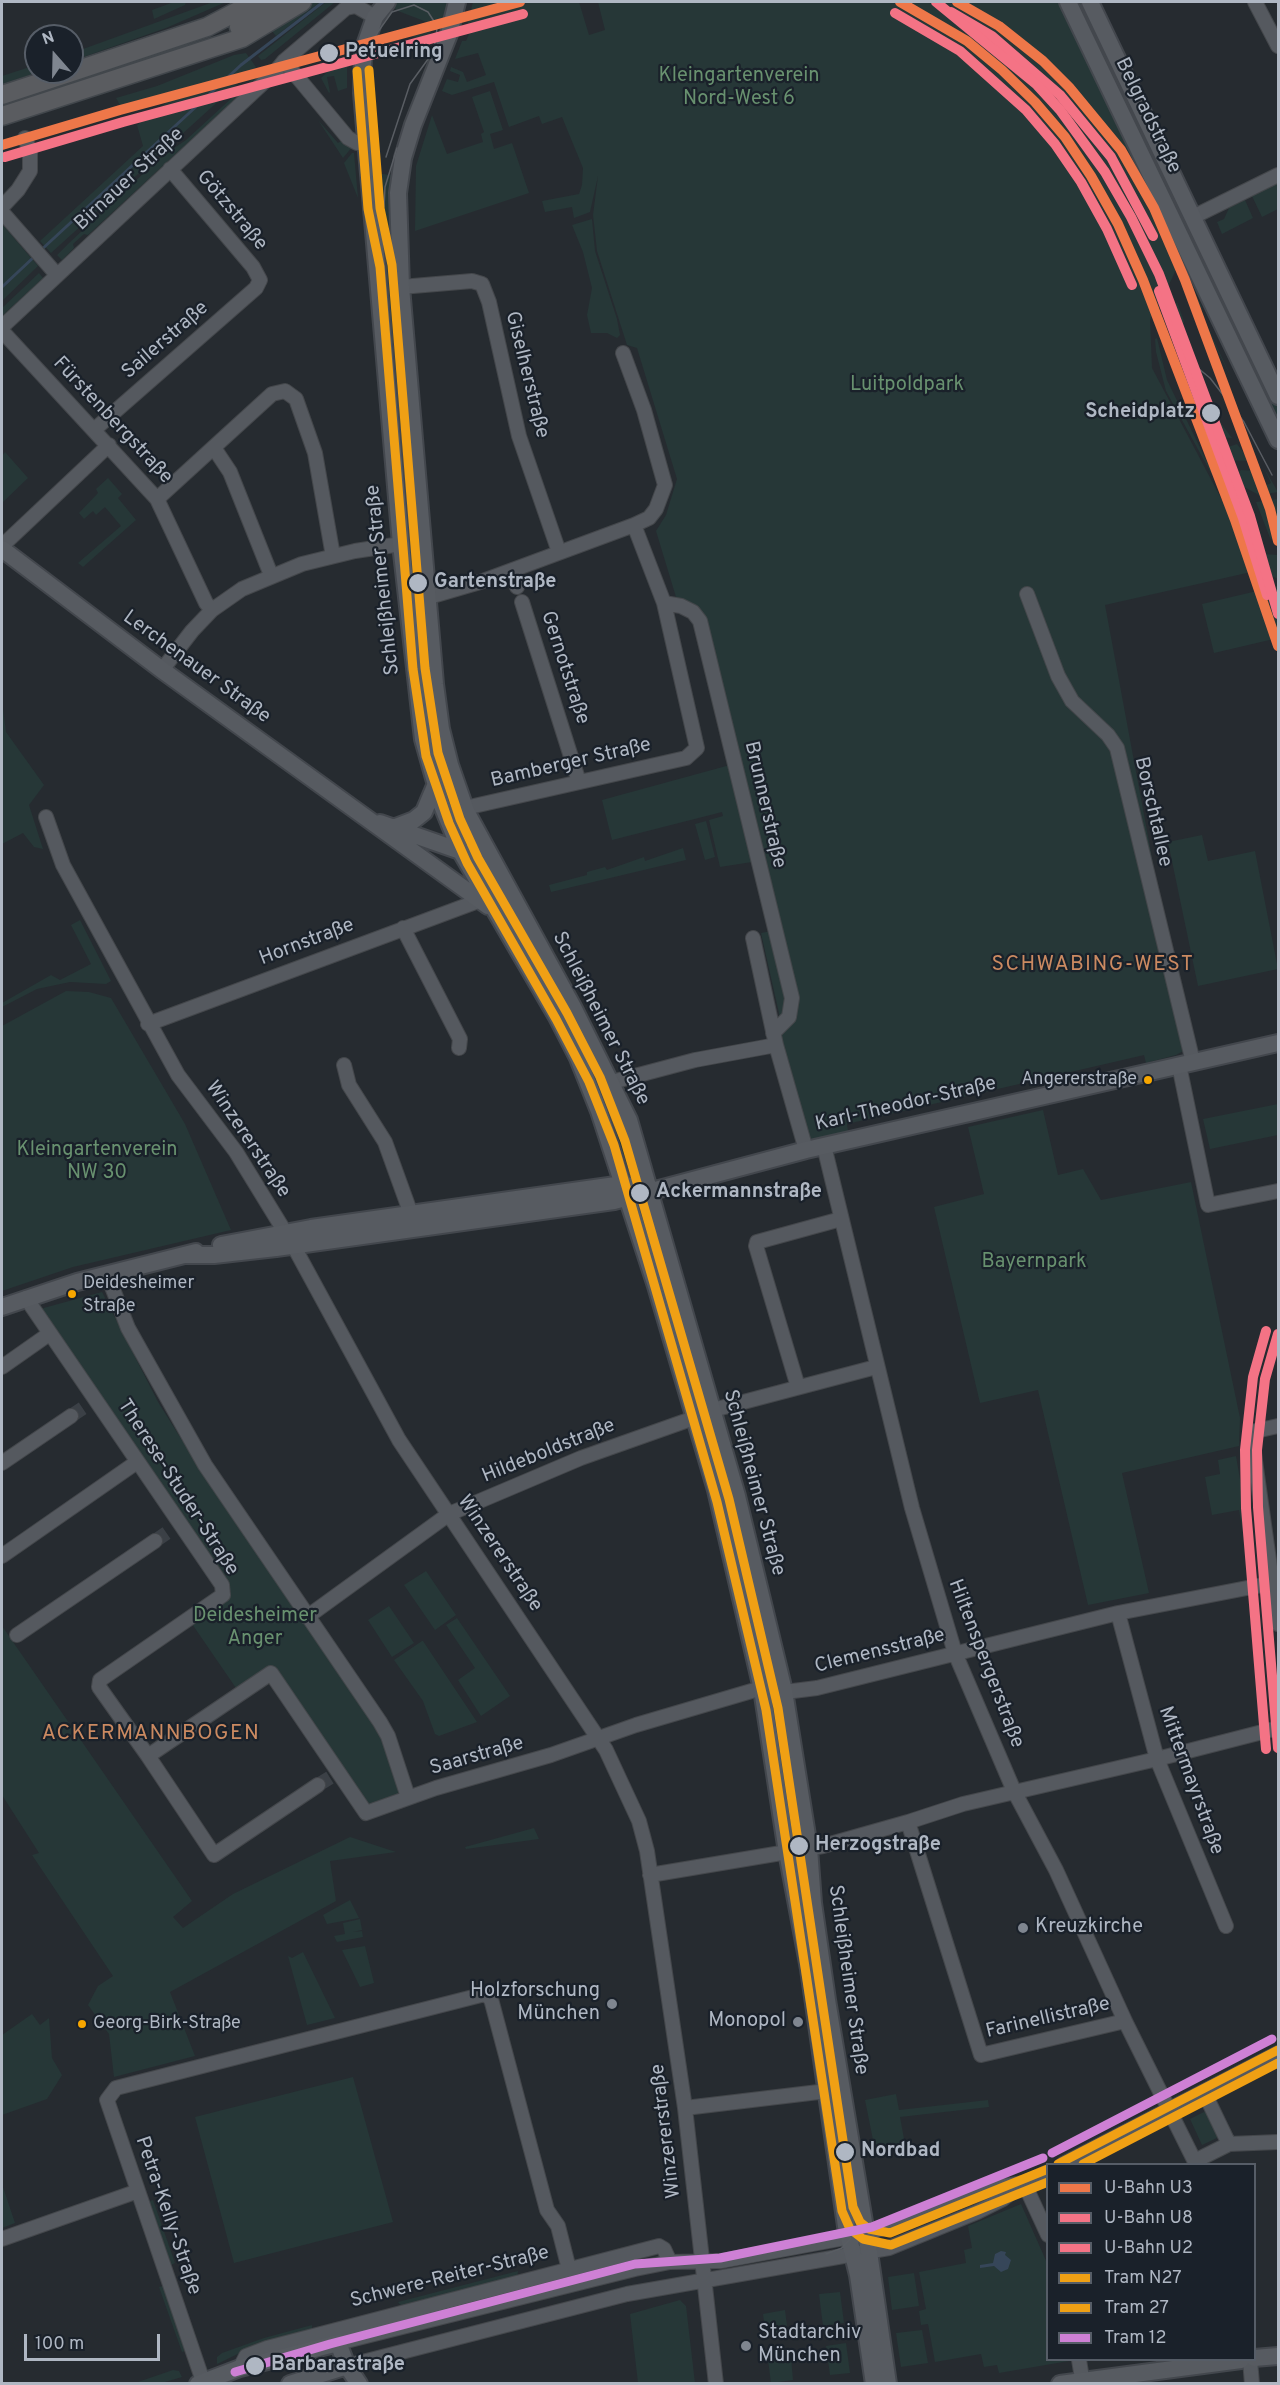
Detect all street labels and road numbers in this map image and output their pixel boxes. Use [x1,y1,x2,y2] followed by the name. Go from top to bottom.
[1109,54,1185,178] street label: Belgradstraße
[70,123,190,237] street label: Birnauer Straße
[190,166,272,256] street label: Götzstraße
[118,297,214,385] street label: Sailerstraße
[499,309,553,441] street label: Giselherstraße
[47,352,177,490] street label: Fürstenbergstraße
[362,484,406,676] street label: Schleißheimer Straße
[117,606,275,730] street label: Lerchenauer Straße
[534,608,594,728] street label: Gernotstraße
[489,734,653,794] street label: Bamberger Straße
[738,739,790,871] street label: Brunnerstraße
[1128,755,1176,869] street label: Borschtallee
[256,914,358,972] street label: Hornstraße
[546,928,654,1110] street label: Schleißheimer Straße
[813,1072,999,1138] street label: Karl-Theodor-Straße
[199,1077,295,1203] street label: Winzererstraße
[717,1387,789,1579] street label: Schleißheimer Straße
[111,1395,243,1581] street label: Therese-Studer-Straße
[479,1414,619,1490] street label: Hildeboldstraße
[451,1491,547,1617] street label: Winzererstraße
[942,1576,1028,1752] street label: Hiltenspergerstraße
[812,1624,948,1680] street label: Clemensstraße
[1152,1704,1228,1858] street label: Mittermayrstraße
[427,1732,527,1782] street label: Saarstraße
[822,1884,872,2076] street label: Schleißheimer Straße
[984,1993,1112,2045] street label: Farinellistraße
[647,2062,687,2200] street label: Winzererstraße
[129,2134,205,2298] street label: Petra-Kelly-Straße
[348,2242,552,2314] street label: Schwere-Reiter-Straße

